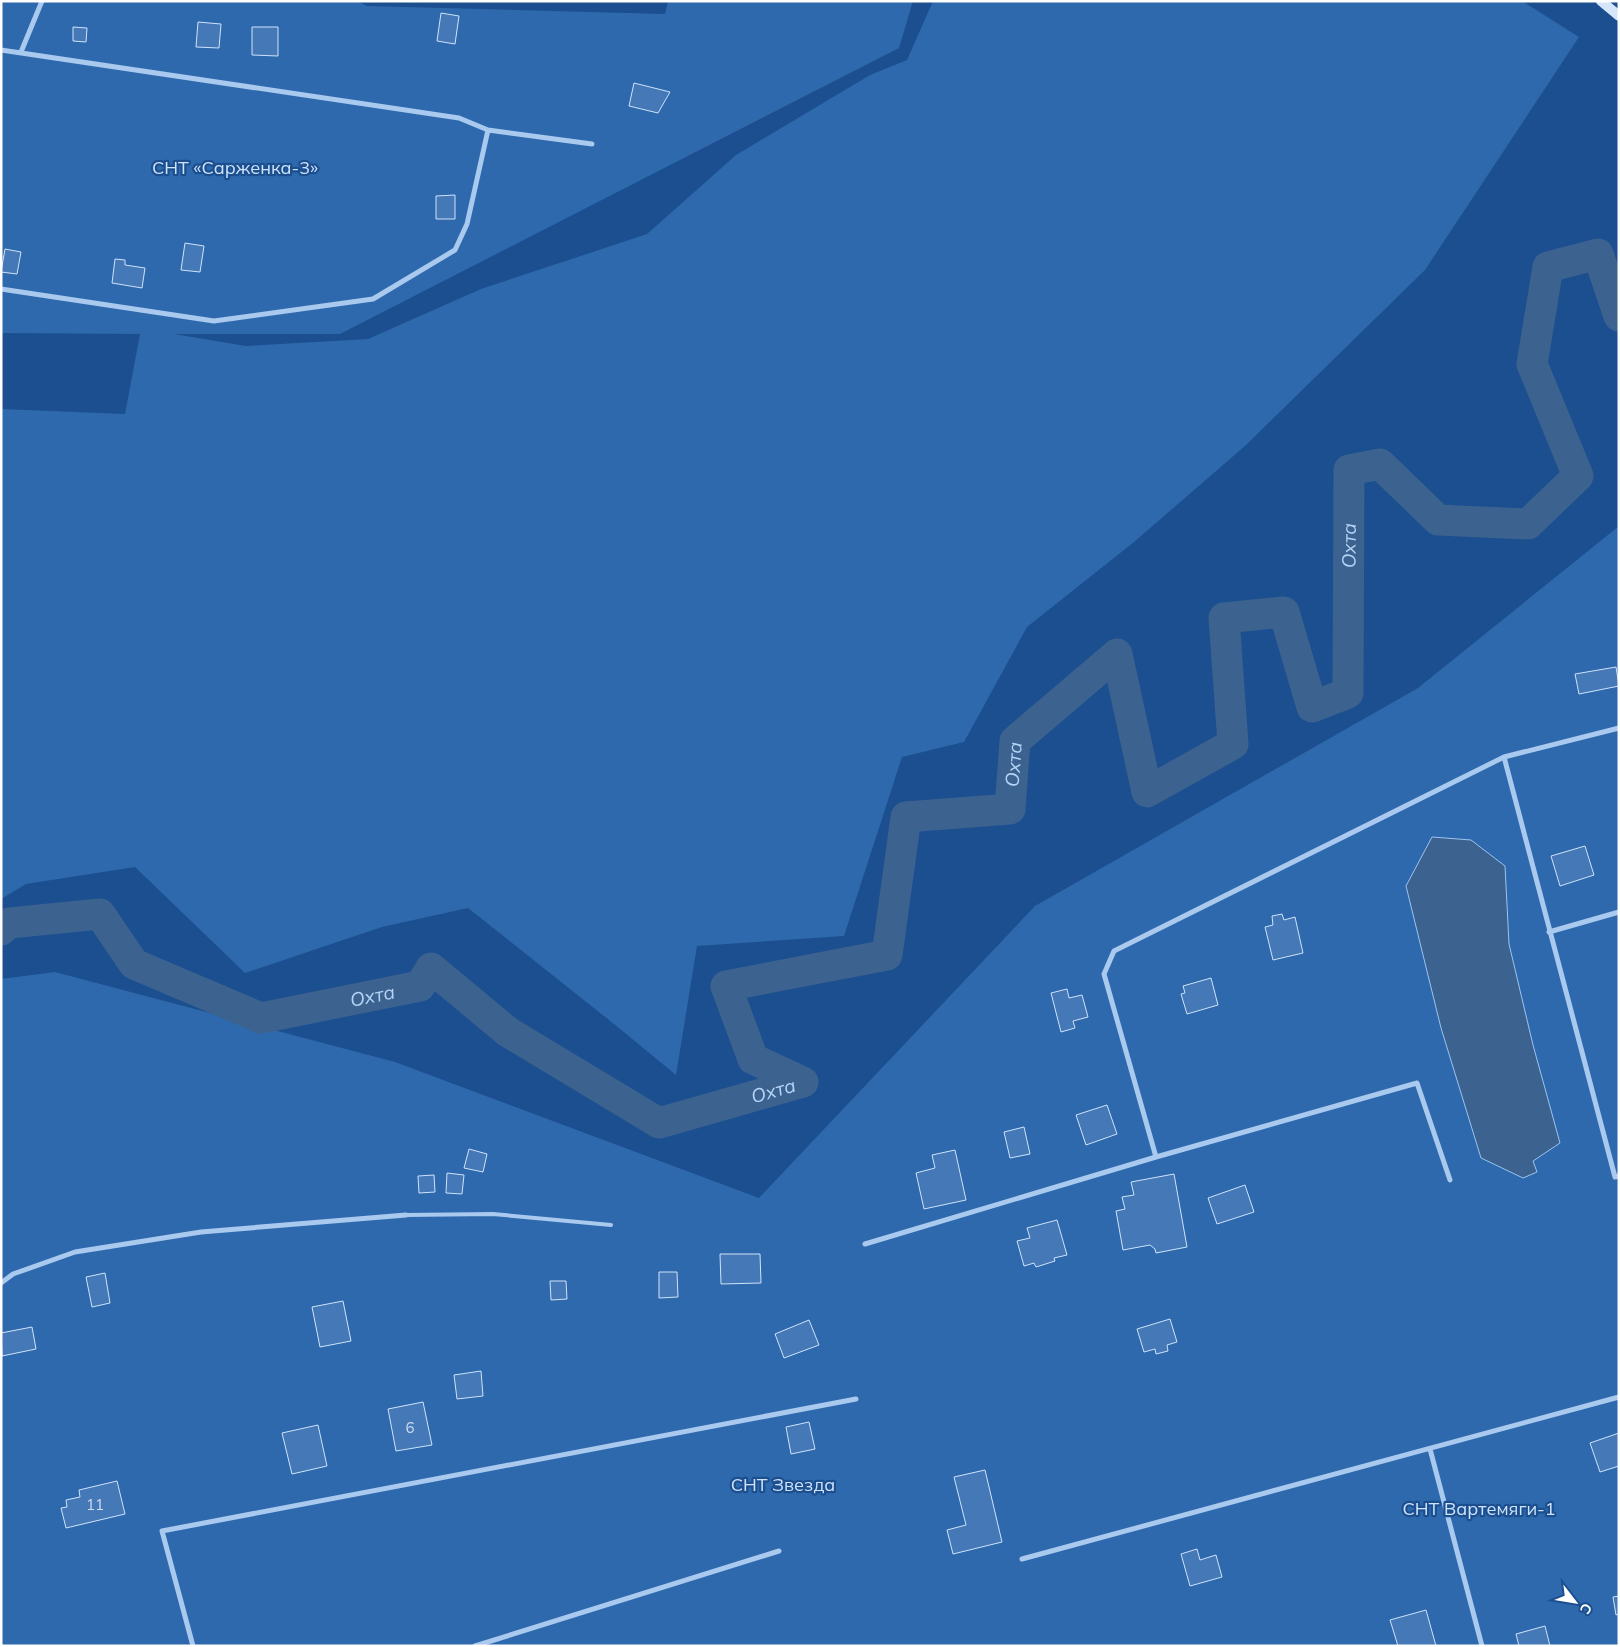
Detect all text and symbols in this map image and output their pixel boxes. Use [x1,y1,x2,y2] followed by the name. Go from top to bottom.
[152,156,318,179] park label: СНТ «Сарженка-3»
[1337,523,1361,568] water label: Охта
[1000,741,1027,788] water label: Охта
[348,979,397,1012] water label: Охта
[748,1073,798,1108] water label: Охта
[405,1418,415,1437] house number: 6
[731,1473,835,1496] park label: СНТ Звезда
[86,1495,104,1514] house number: 11
[1402,1497,1556,1520] park label: СНТ Вартемяги-1
[1550,1577,1600,1627] north arrow
[1576,1600,1596,1617] text: С

